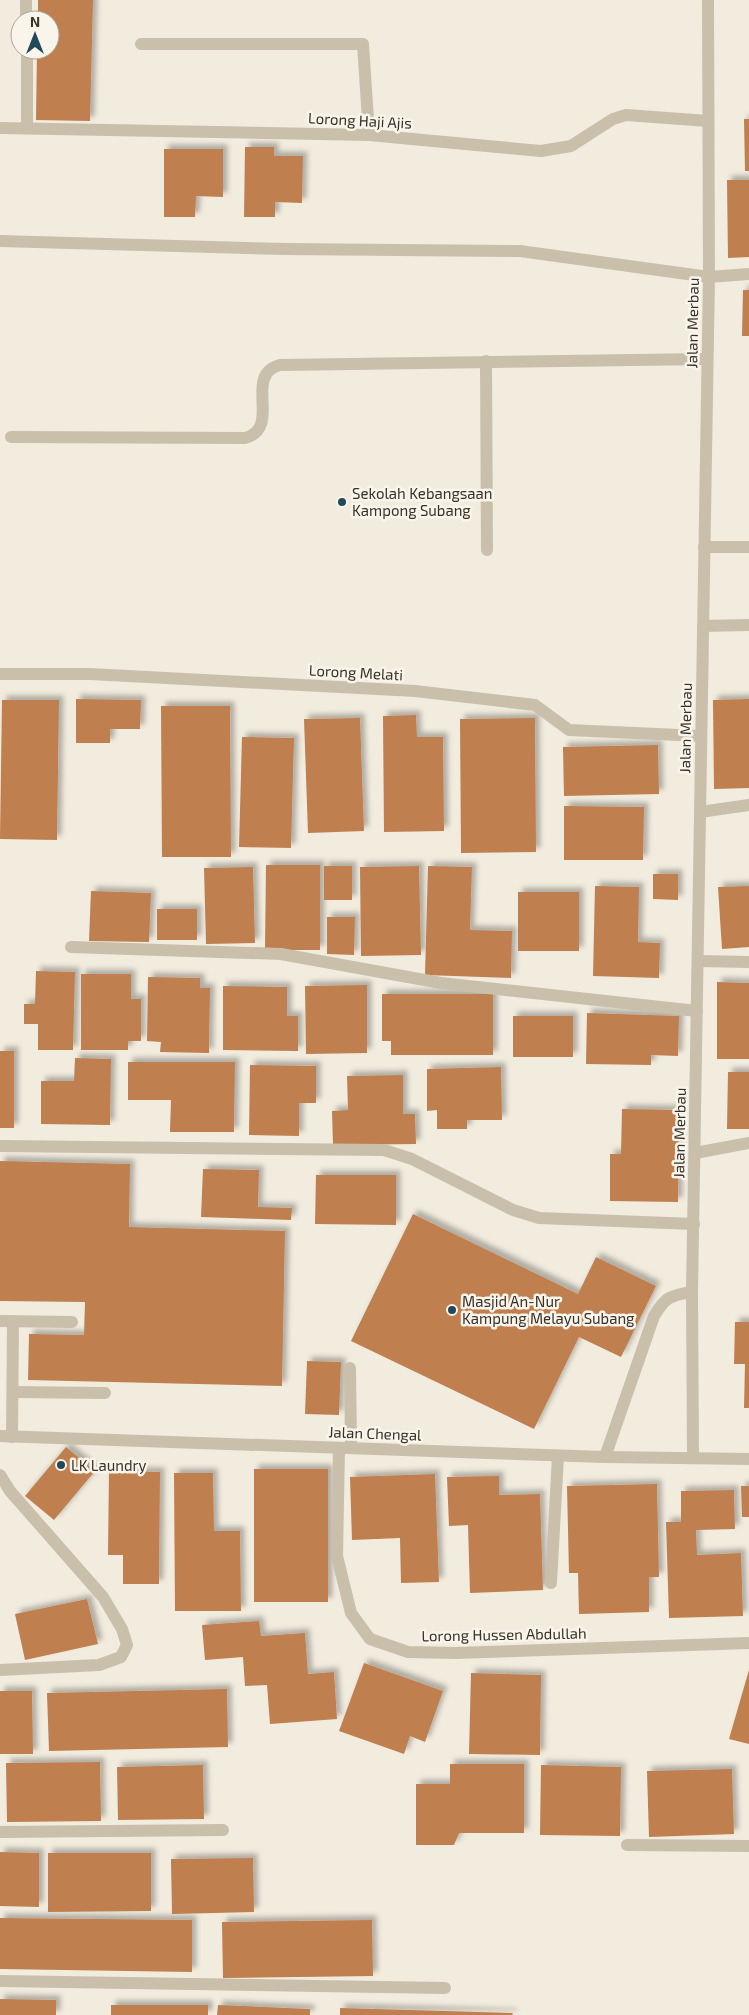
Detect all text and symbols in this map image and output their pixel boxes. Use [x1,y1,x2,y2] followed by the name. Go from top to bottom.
[10,10,60,60] north arrow
[30,13,40,30] text: N
[307,108,412,133] street label: Lorong Haji Ajis
[682,278,702,368] street label: Jalan Merbau
[352,484,493,519] place label: Sekolah Kebangsaan Kampong Subang
[336,496,348,508] marker: Sekolah Kebangsaan Kampong Subang
[308,661,404,683] street label: Lorong Melati
[675,683,695,773] street label: Jalan Merbau
[669,1088,689,1178] street label: Jalan Merbau
[462,1292,635,1327] place label: Masjid An-Nur Kampung Melayu Subang
[446,1304,458,1316] marker: Masjid An-Nur Kampung Melayu Subang
[328,1422,422,1444] street label: Jalan Chengal
[71,1456,147,1474] place label: LK Laundry
[55,1459,67,1471] marker: LK Laundry
[421,1624,587,1644] street label: Lorong Hussen Abdullah

